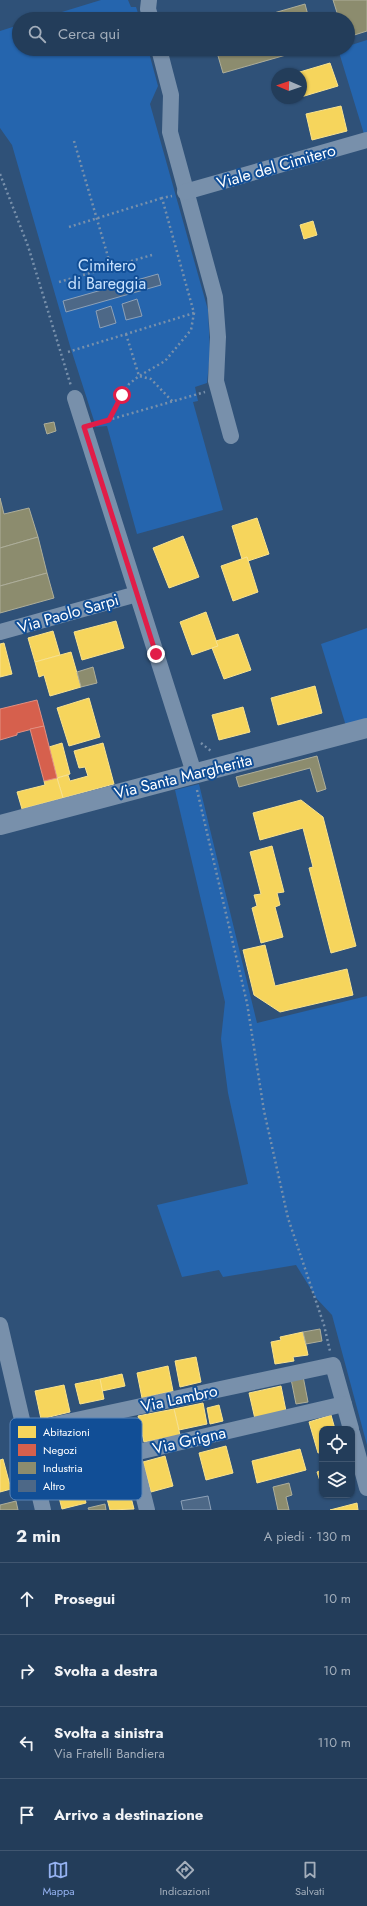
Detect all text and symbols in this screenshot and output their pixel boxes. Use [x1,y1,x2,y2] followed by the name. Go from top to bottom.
[12,12,355,56] search box
[26,23,48,45] icon: search
[58,23,120,45] text: Cerca qui
[271,68,307,104] north arrow
[214,138,339,194] street label: Viale del Cimitero
[68,254,146,295] park label: Cimitero di Bareggia
[113,386,131,404] route start
[15,588,121,639] street label: Via Paolo Sarpi
[147,645,165,663] route end
[112,748,254,805] street label: Via Santa Margherita
[139,1379,220,1418] street label: Via Lambro
[10,1418,142,1500] legend
[150,1421,228,1460] street label: Via Grigna
[43,1424,90,1440] text: Abitazioni
[319,1426,355,1498] map controls
[319,1426,355,1462] button: locate
[43,1442,77,1458] text: Negozi
[43,1460,83,1476] text: Industria
[319,1462,355,1498] button: layers
[43,1478,65,1494] text: Altro
[16,1524,61,1548] text: 2 min
[264,1527,351,1546] text: A piedi · 130 m
[16,1588,38,1610] icon: ahead
[54,1588,115,1610] text: Prosegui
[323,1589,351,1608] text: 10 m
[16,1660,38,1682] icon: right
[54,1660,158,1682] text: Svolta a destra
[323,1661,351,1680] text: 10 m
[54,1722,164,1744] text: Svolta a sinistra
[16,1732,38,1754] icon: left
[317,1733,351,1752] text: 110 m
[54,1744,165,1763] text: Via Fratelli Bandiera
[16,1804,38,1826] icon: arrive
[54,1804,203,1826] text: Arrivo a destinazione
[42,1859,75,1899] tab: Mappa
[159,1859,210,1899] tab: Indicazioni
[295,1859,325,1899] tab: Salvati

